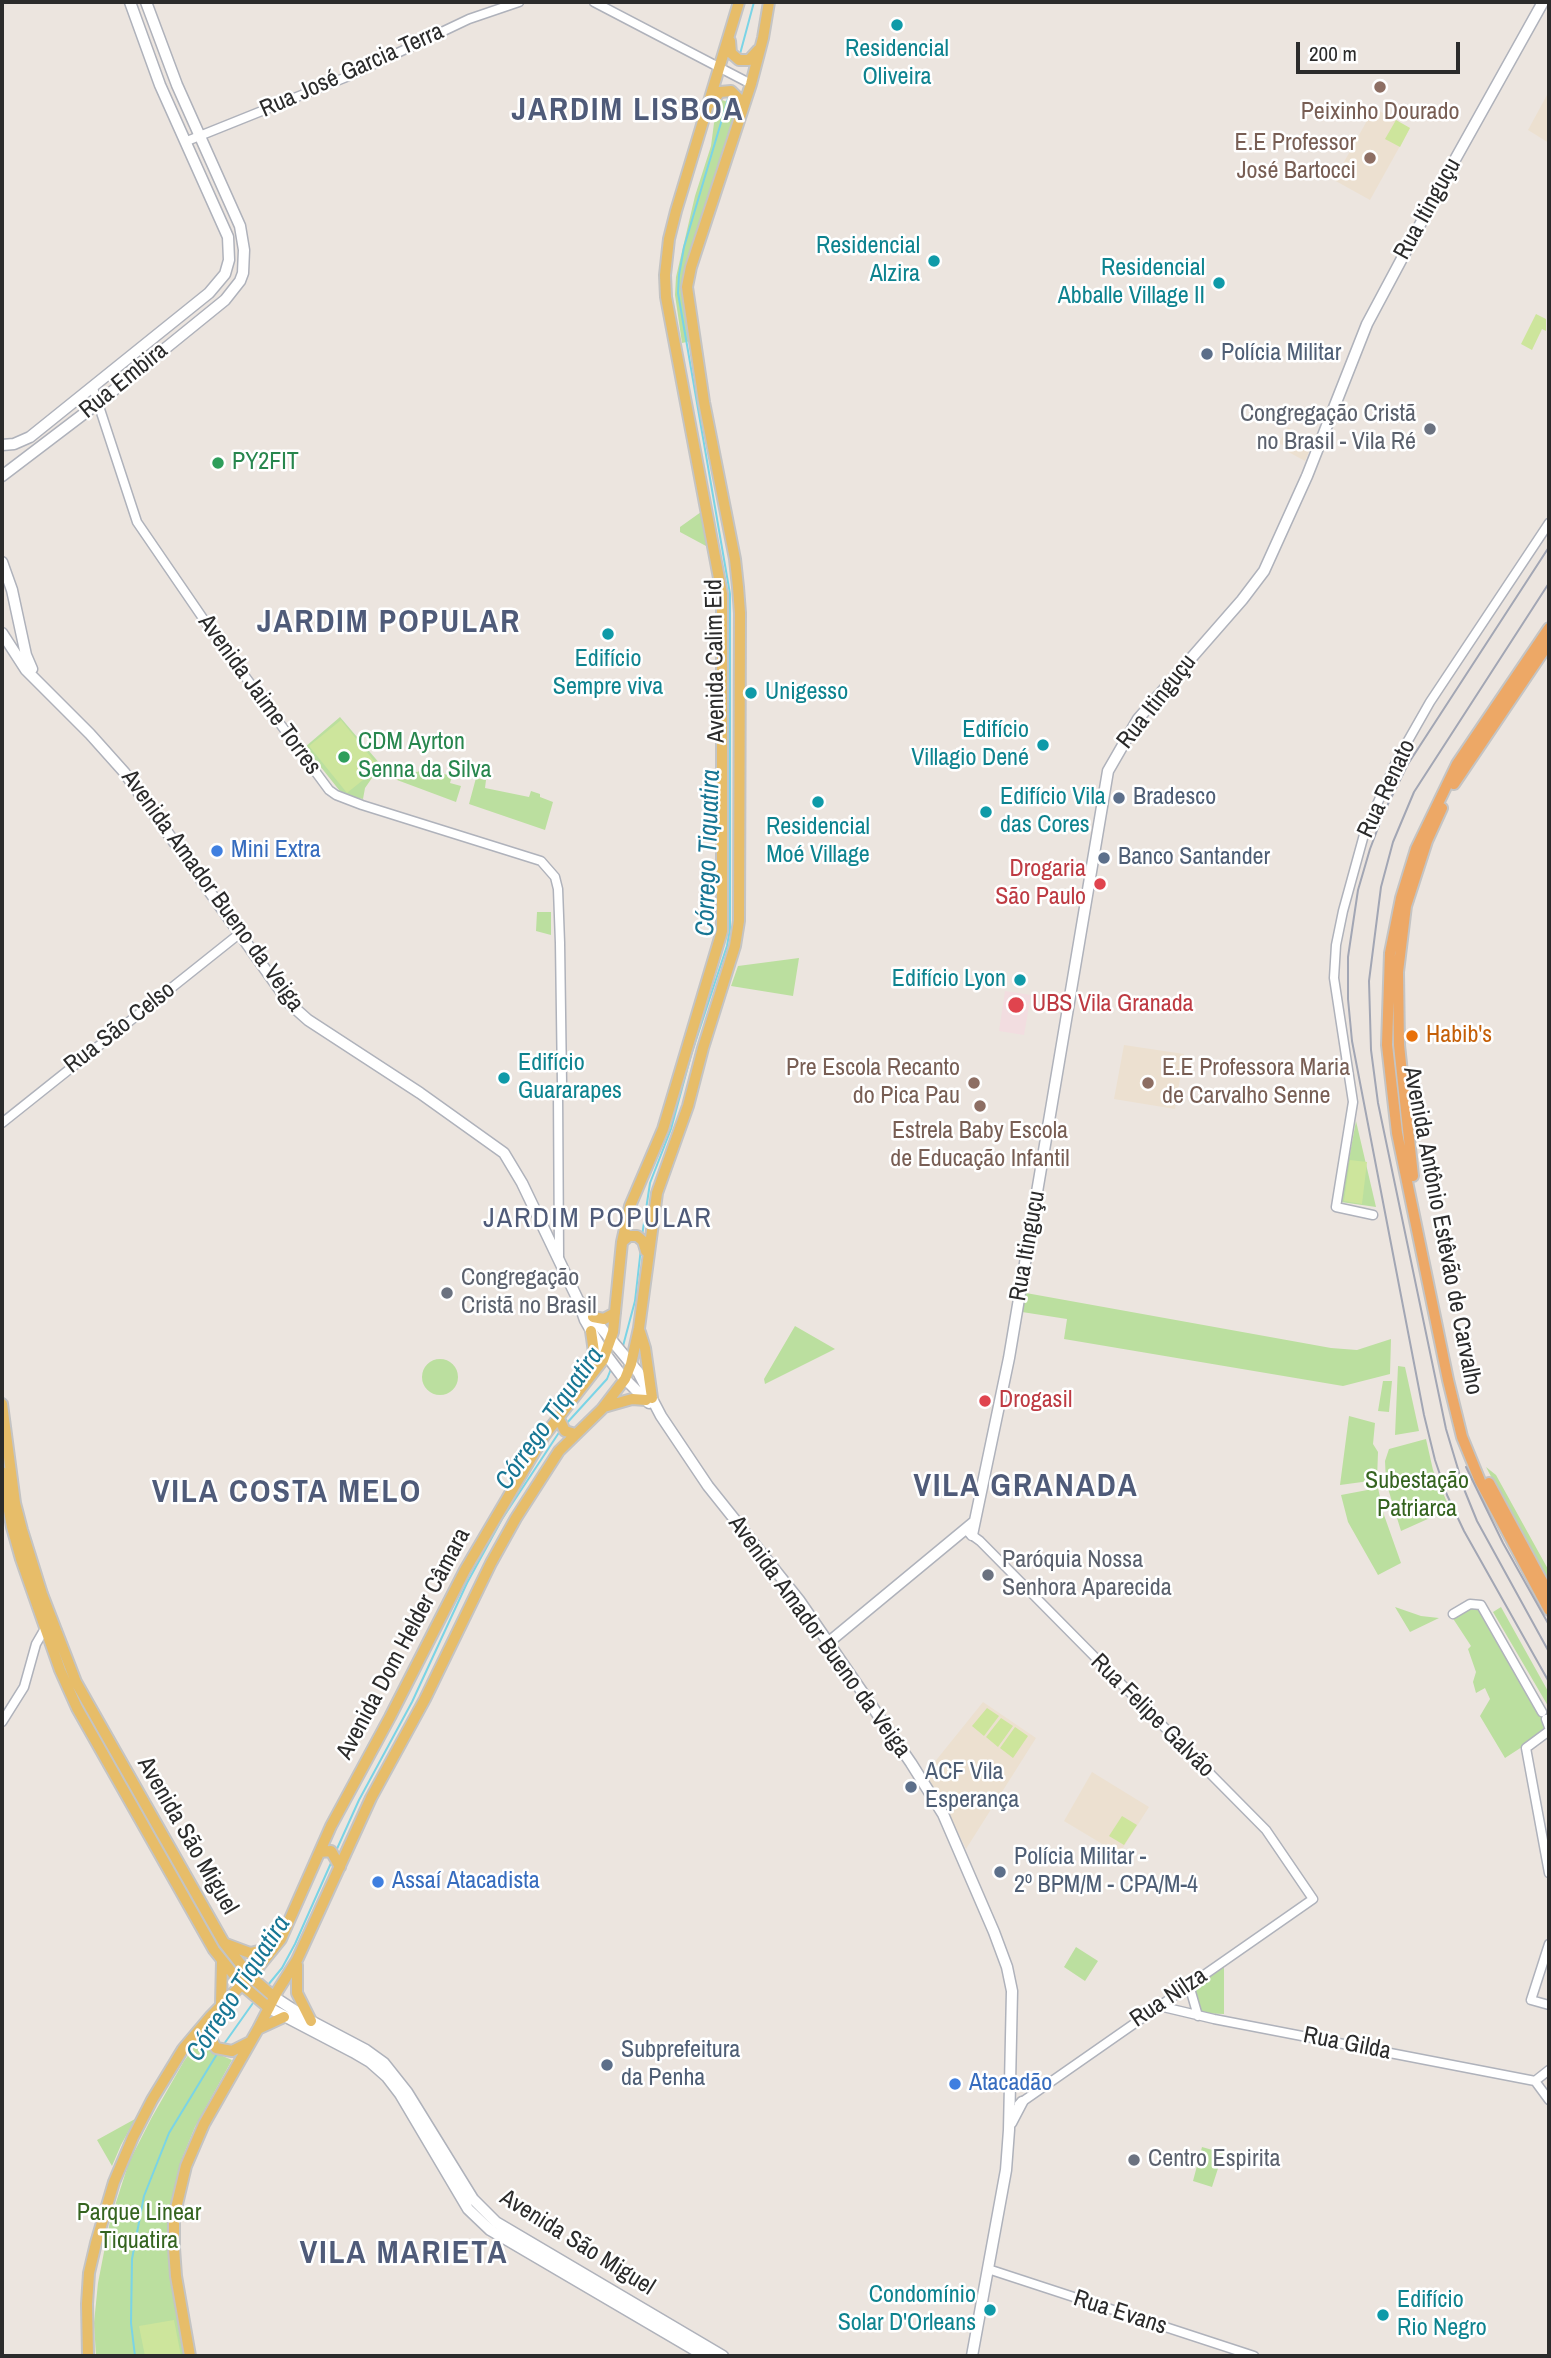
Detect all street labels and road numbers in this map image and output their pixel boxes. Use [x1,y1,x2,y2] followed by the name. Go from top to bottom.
[256,18,448,124] street label: Rua José Garcia Terra
[1388,153,1468,265] street label: Rua Itinguçu
[74,337,174,425] street label: Rua Embira
[700,579,732,743] street label: Avenida Calim Eid
[191,609,327,781] street label: Avenida Jaime Torres
[1111,649,1203,755] street label: Rua Itinguçu
[1352,735,1422,843] street label: Rua Renato
[115,764,309,1018] street label: Avenida Amador Bueno da Veiga
[59,976,181,1080] street label: Rua São Celso
[1396,1065,1488,1397] street label: Avenida Antônio Estêvão de Carvalho
[1004,1189,1052,1303] street label: Rua Itinguçu
[722,1510,916,1764] street label: Avenida Amador Bueno da Veiga
[331,1523,477,1765] street label: Avenida Dom Helder Câmara
[1084,1648,1220,1784] street label: Rua Felipe Galvão
[130,1752,244,1920] street label: Avenida São Miguel
[1125,1962,1213,2034] street label: Rua Nilza
[1301,2021,1393,2067] street label: Rua Gilda
[494,2184,660,2302] street label: Avenida São Miguel
[1070,2284,1170,2342] street label: Rua Evans

